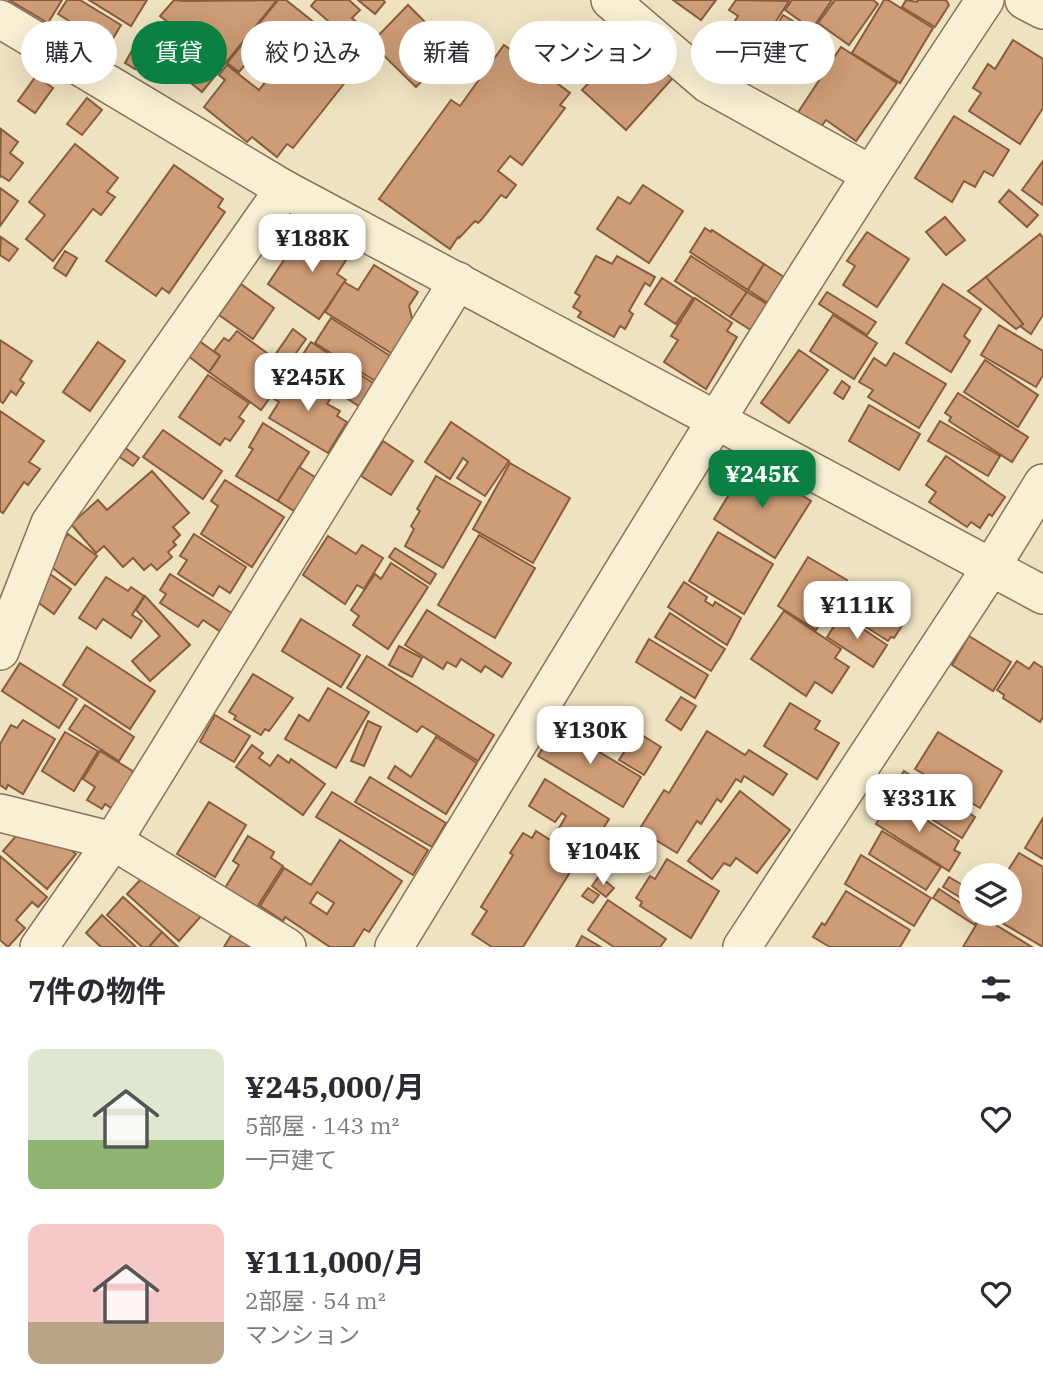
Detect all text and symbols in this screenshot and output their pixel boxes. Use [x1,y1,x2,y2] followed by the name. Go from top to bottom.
[21,21,117,84] chip: 購入
[131,21,227,84] chip: 賃貸
[241,21,385,84] chip: 絞り込み
[399,21,495,84] chip: 新着
[509,21,677,84] chip: マンション
[691,21,835,84] chip: 一戸建て
[263,215,361,274] pin: ¥188K
[275,222,349,252] text: ¥188K
[259,354,357,413] pin: ¥245K
[271,361,345,391] text: ¥245K
[713,450,811,510] pin: ¥245K
[725,458,799,488] text: ¥245K
[808,582,906,641] pin: ¥111K
[820,589,894,619] text: ¥111K
[541,706,639,766] pin: ¥130K
[553,714,627,744] text: ¥130K
[870,774,968,834] pin: ¥331K
[882,782,956,812] text: ¥331K
[554,828,652,887] pin: ¥104K
[566,835,640,865] text: ¥104K
[959,863,1022,926] map controls
[959,863,1022,926] button: layers
[977,970,1015,1008] icon: filters
[28,971,166,1010] text: 7件の物件
[245,1067,425,1106] text: ¥245,000/月
[84,1077,168,1161] icon: home
[977,1100,1015,1138] icon: heart
[245,1110,400,1140] text: 5部屋 · 143 m²
[245,1144,337,1174] text: 一戸建て
[245,1242,425,1281] text: ¥111,000/月
[84,1252,168,1336] icon: home
[977,1275,1015,1313] icon: heart
[245,1285,386,1315] text: 2部屋 · 54 m²
[245,1319,360,1349] text: マンション

